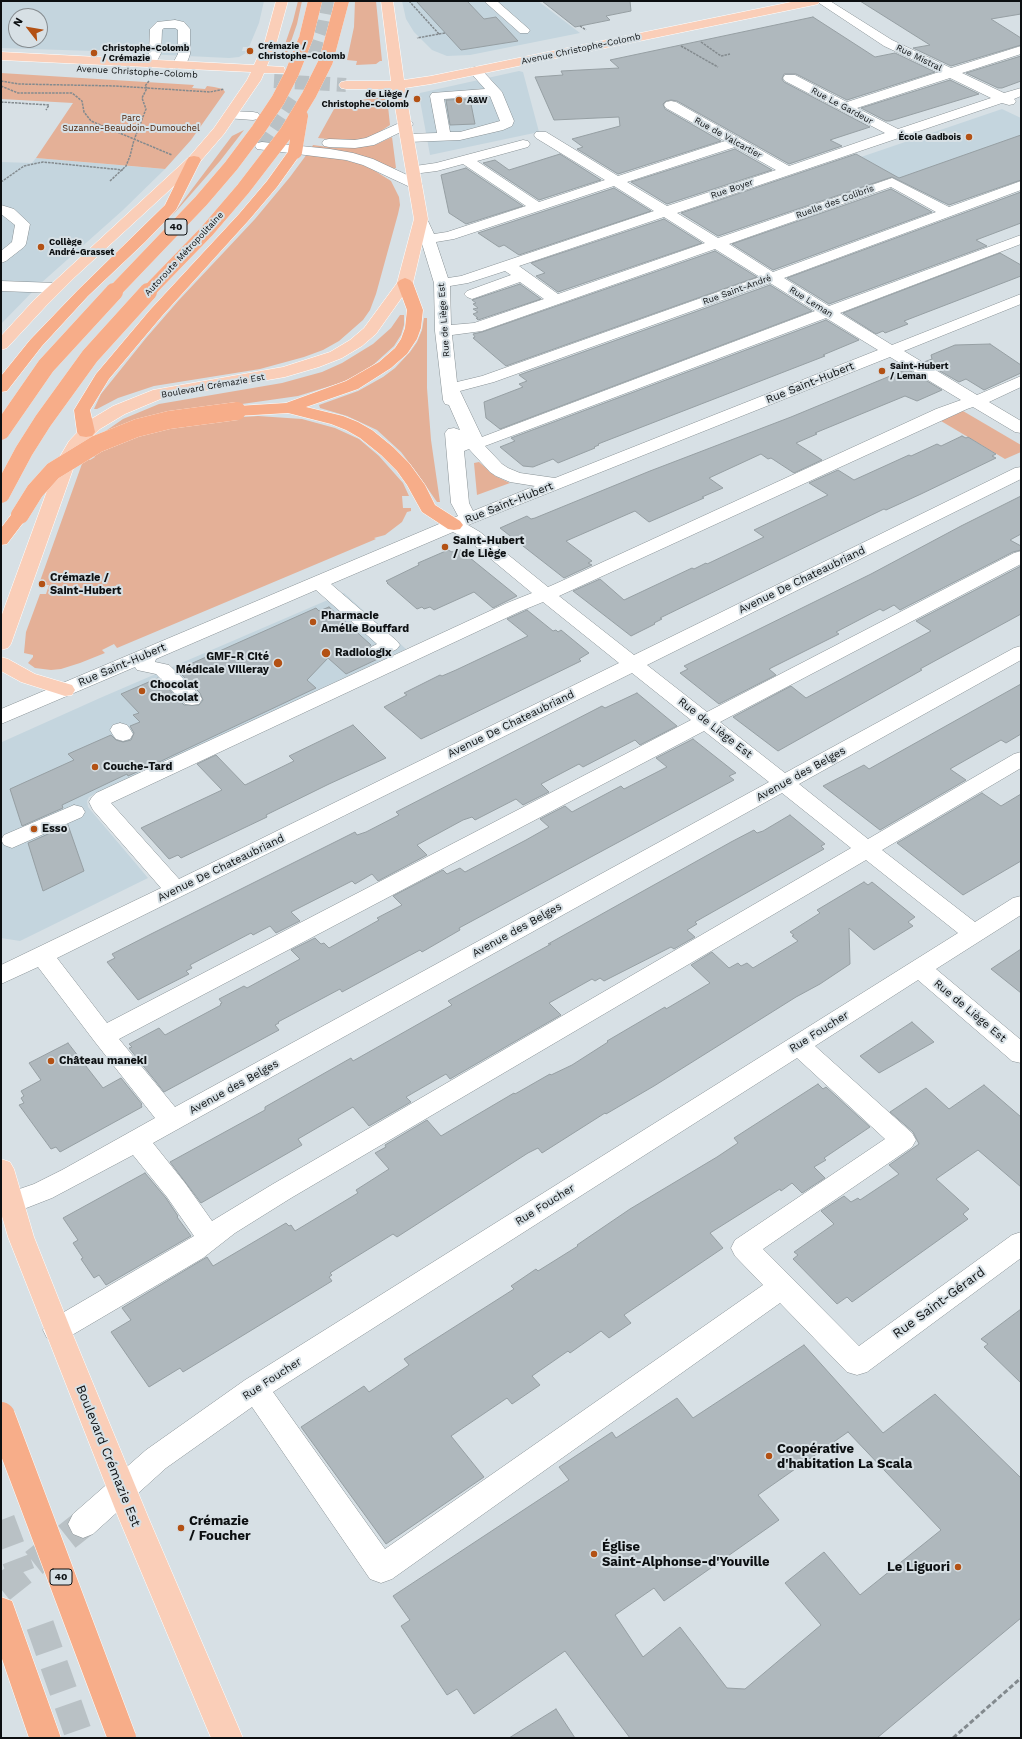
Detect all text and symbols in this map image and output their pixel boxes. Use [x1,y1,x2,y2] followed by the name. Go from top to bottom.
[8,8,48,48] north arrow
[10,15,26,29] text: N
[520,31,642,67] street label: Avenue Christophe-Colomb
[258,41,345,62] place label: Crémazie / Christophe-Colomb
[894,42,944,74] street label: Rue Mistral
[102,43,189,64] place label: Christophe-Colomb / Crémazie
[245,46,255,56] marker: Crémazie / Christophe-Colomb
[89,48,99,58] marker: Christophe-Colomb / Crémazie
[76,63,198,81] street label: Avenue Christophe-Colomb
[809,85,875,127] street label: Rue Le Gardeur
[322,89,409,110] place label: de Liège / Christophe-Colomb
[412,94,422,104] marker: de Liège / Christophe-Colomb
[454,95,464,105] marker: A&W
[467,95,488,105] place label: A&W
[62,113,200,134] park label: Parc Suzanne-Beaudoin-Dumouchel
[692,115,764,161] street label: Rue de Valcartier
[898,132,961,142] place label: École Gadbois
[964,132,974,142] marker: École Gadbois
[709,177,755,201] street label: Rue Boyer
[795,183,875,221] street label: Ruelle des Colibris
[142,210,226,298] street label: Autoroute Métropolitaine
[165,219,187,235] road number: 40
[49,237,114,258] place label: Collège André-Grasset
[36,242,46,252] marker: Collège André-Grasset
[701,273,773,307] street label: Rue Saint-André
[436,283,452,357] street label: Rue de Liège Est
[787,284,835,320] street label: Rue Leman
[764,359,856,407] street label: Rue Saint-Hubert
[890,361,948,382] place label: Saint-Hubert / Leman
[877,366,887,376] marker: Saint-Hubert / Leman
[160,372,266,400] street label: Boulevard Crémazie Est
[463,479,555,527] street label: Rue Saint-Hubert
[453,534,524,560] place label: Saint-Hubert / de Liège
[440,542,450,552] marker: Saint-Hubert / de Liège
[737,544,867,616] street label: Avenue De Chateaubriand
[50,571,121,597] place label: Crémazie / Saint-Hubert
[37,579,47,589] marker: Crémazie / Saint-Hubert
[321,609,409,635] place label: Pharmacie Amélie Bouffard
[308,617,318,627] marker: Pharmacie Amélie Bouffard
[76,641,168,689] street label: Rue Saint-Hubert
[335,646,392,660] place label: Radiologix
[320,647,332,659] marker: Radiologix
[176,650,269,676] place label: GMF-R Cité Médicale Villeray
[272,657,284,669] marker: GMF-R Cité Médicale Villeray
[150,678,198,704] place label: Chocolat Chocolat
[137,686,147,696] marker: Chocolat Chocolat
[446,688,576,760] street label: Avenue De Chateaubriand
[675,695,755,761] street label: Rue de Liège Est
[754,744,848,804] street label: Avenue des Belges
[103,760,172,774] place label: Couche-Tard
[90,762,100,772] marker: Couche-Tard
[42,822,67,836] place label: Esso
[29,824,39,834] marker: Esso
[156,832,286,904] street label: Avenue De Chateaubriand
[470,900,564,960] street label: Avenue des Belges
[931,977,1009,1045] street label: Rue de Liège Est
[787,1009,851,1055] street label: Rue Foucher
[59,1054,147,1068] place label: Château maneki
[46,1056,56,1066] marker: Château maneki
[187,1057,281,1117] street label: Avenue des Belges
[513,1182,577,1228] street label: Rue Foucher
[890,1264,988,1342] street label: Rue Saint-Gérard
[240,1355,304,1403] street label: Rue Foucher
[72,1383,144,1529] street label: Boulevard Crémazie Est
[777,1441,912,1472] place label: Coopérative d'habitation La Scala
[764,1451,774,1461] marker: Coopérative d'habitation La Scala
[189,1513,250,1544] place label: Crémazie / Foucher
[176,1523,186,1533] marker: Crémazie / Foucher
[602,1539,770,1570] place label: Église Saint-Alphonse-d'Youville
[589,1549,599,1559] marker: Église Saint-Alphonse-d'Youville
[887,1559,950,1575] place label: Le Liguori
[953,1562,963,1572] marker: Le Liguori
[50,1569,72,1585] road number: 40

